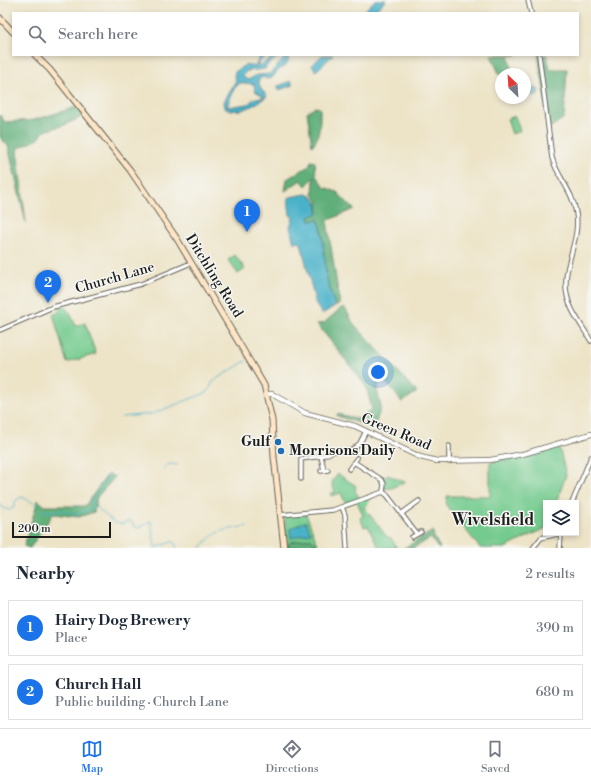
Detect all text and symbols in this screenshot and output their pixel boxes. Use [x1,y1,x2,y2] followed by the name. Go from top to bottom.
[12,12,579,56] search box
[26,23,48,45] icon: search
[58,25,138,44] text: Search here
[495,68,531,104] north arrow
[234,199,260,232] pin: 1
[181,231,247,321] street label: Ditchling Road
[73,258,157,298] street label: Church Lane
[35,270,61,303] pin: 2
[368,362,388,382] your location
[358,409,434,455] street label: Green Road
[241,433,272,451] place label: Gulf
[273,437,283,447] marker: Gulf
[289,442,396,460] place label: Morrisons Daily
[276,446,286,456] marker: Morrisons Daily
[543,500,579,536] map controls
[543,500,579,536] button: layers
[451,510,534,530] district label: Wivelsfield
[12,520,111,539] scale bar
[18,522,51,536] text: 200 m
[16,563,75,585] text: Nearby
[526,566,575,582] text: 2 results
[55,611,191,630] text: Hairy Dog Brewery
[27,620,33,636] text: 1
[536,620,574,636] text: 390 m
[55,630,87,646] text: Place
[55,675,141,694] text: Church Hall
[26,684,34,700] text: 2
[535,684,574,700] text: 680 m
[55,694,229,710] text: Public building · Church Lane
[81,738,103,776] tab: Map
[266,738,319,776] tab: Directions
[481,738,510,776] tab: Saved

